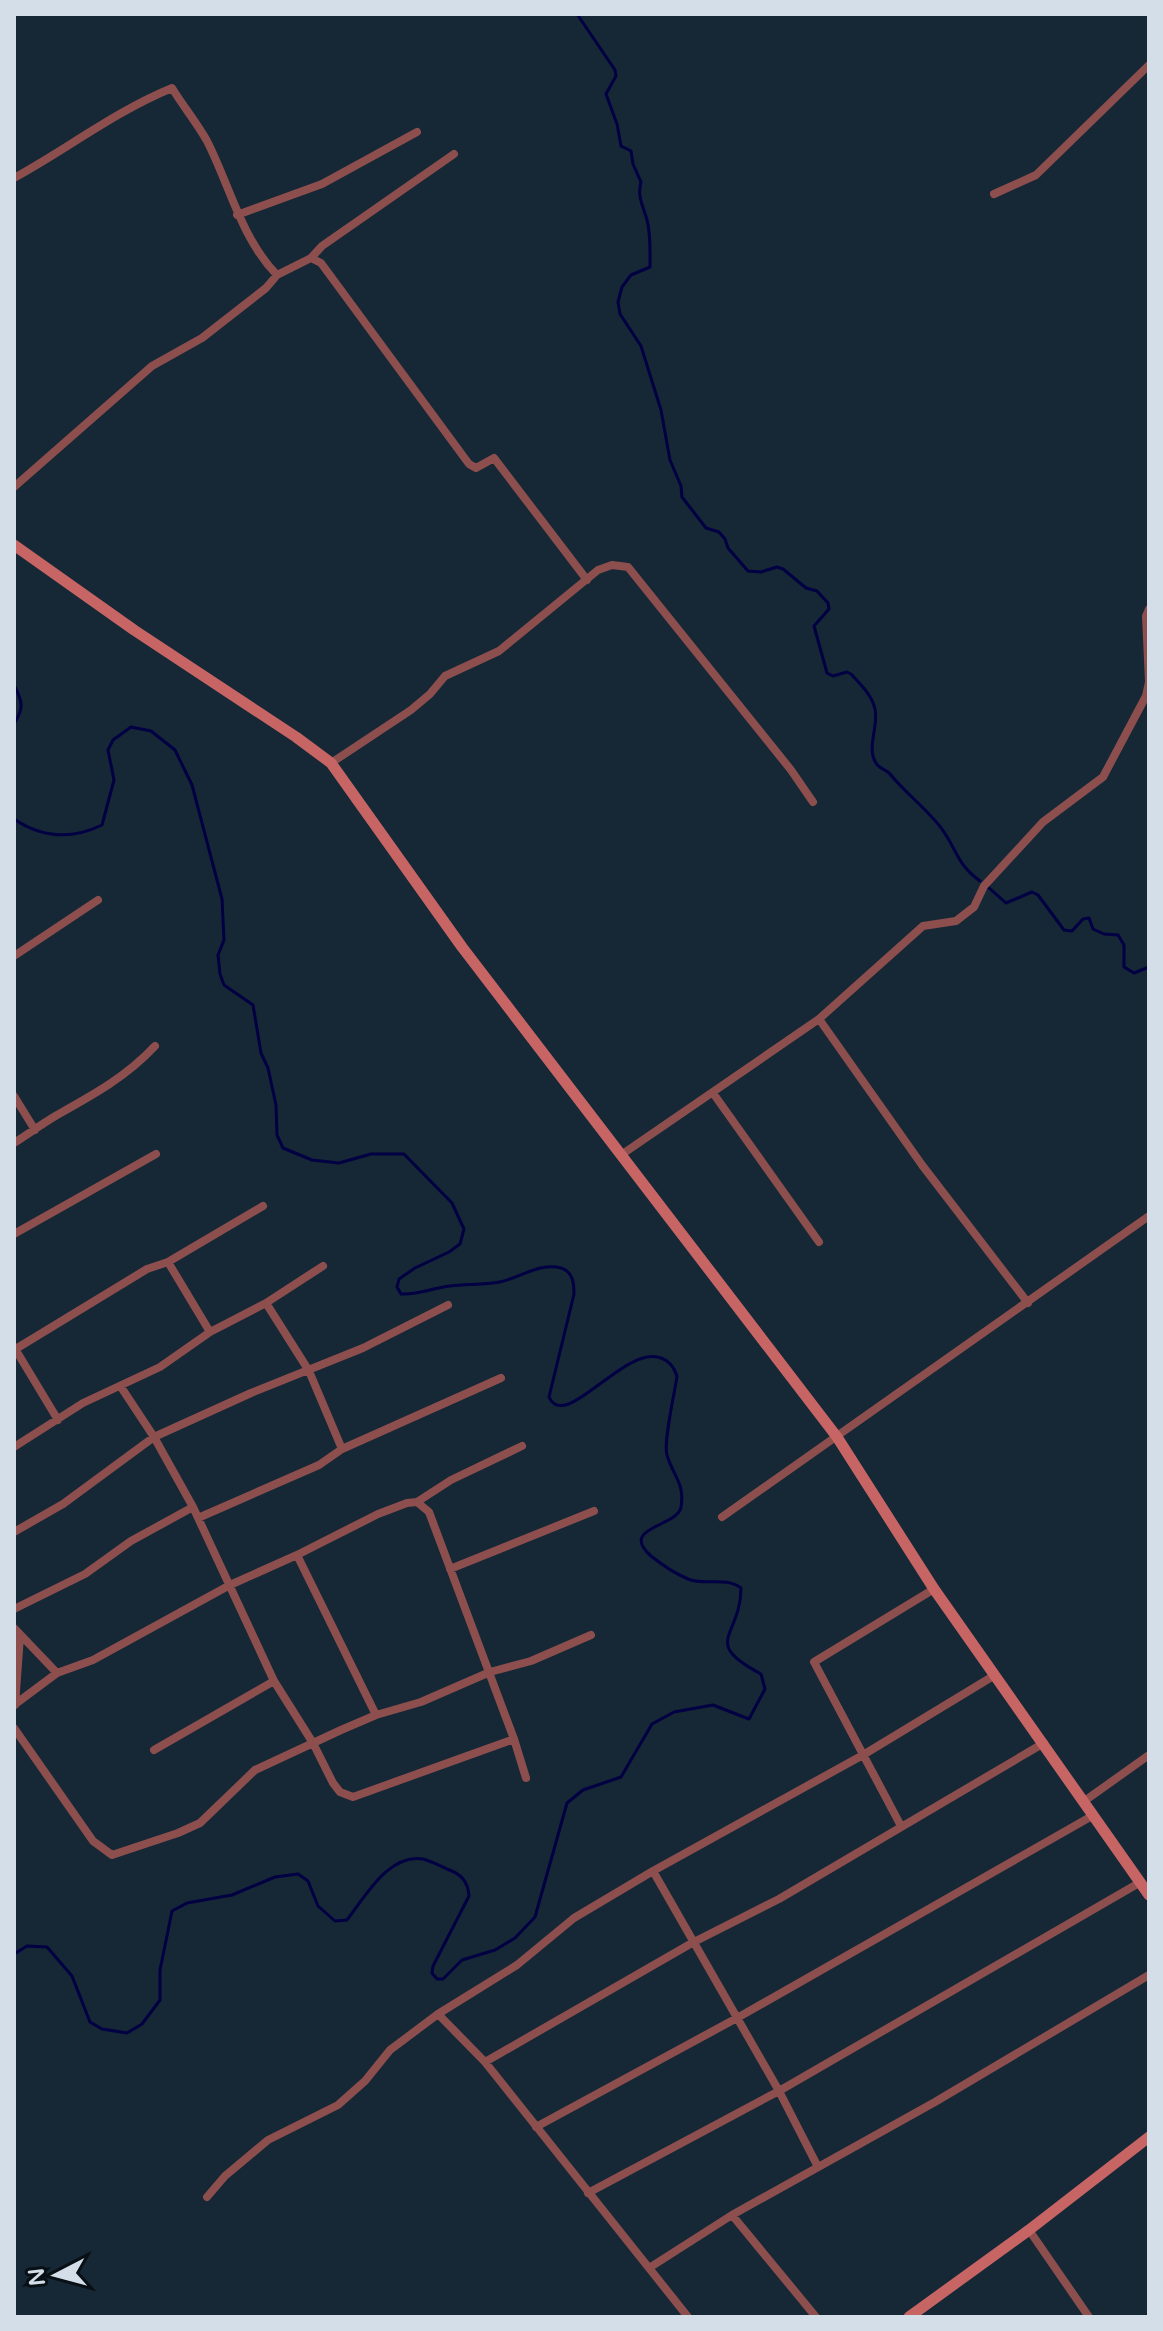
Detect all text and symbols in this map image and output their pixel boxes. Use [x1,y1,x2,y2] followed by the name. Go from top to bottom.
[16,2235,96,2315] north arrow
[23,2267,51,2287] text: N

